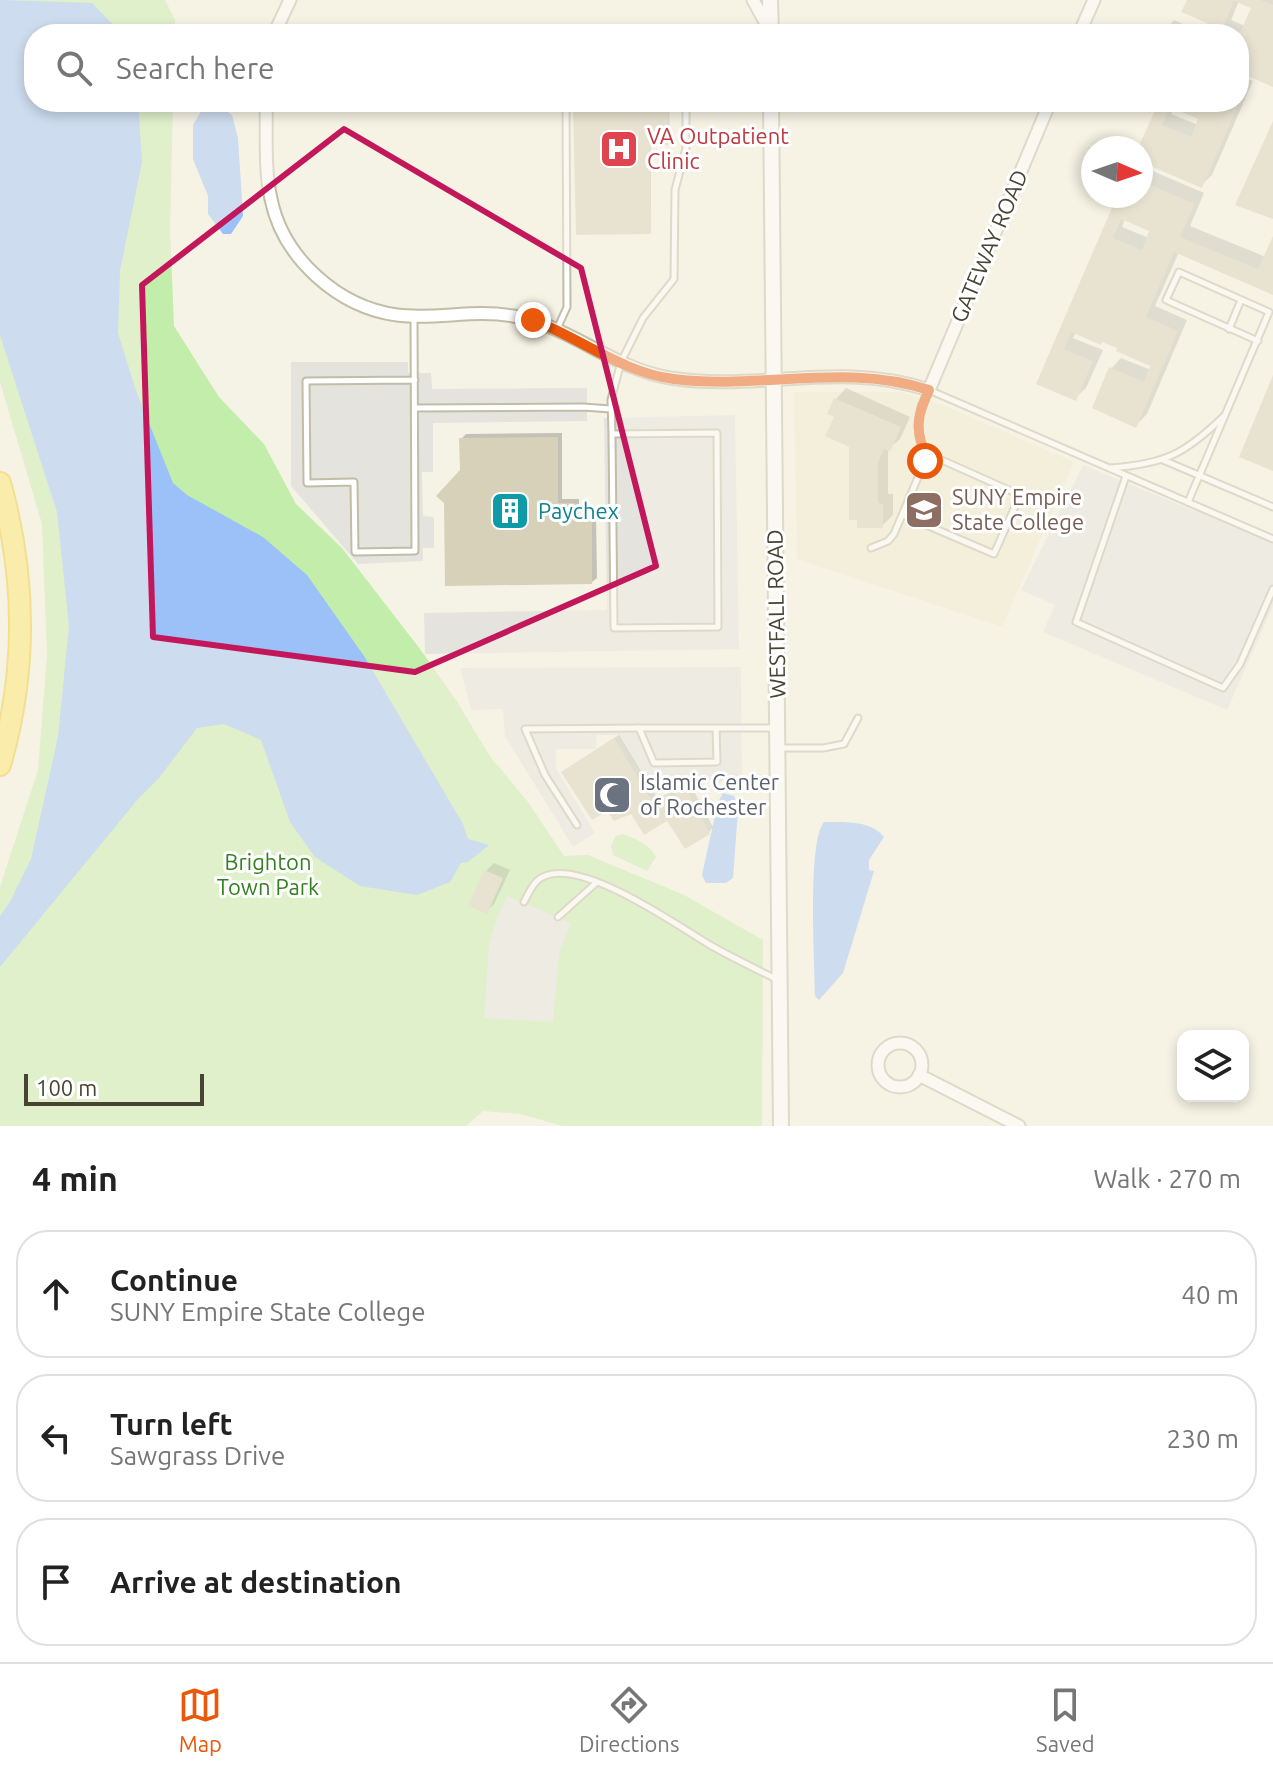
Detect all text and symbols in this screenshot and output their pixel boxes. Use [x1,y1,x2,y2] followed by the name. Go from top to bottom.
[24,24,1249,112] search box
[52,46,96,90] icon: search
[116,51,275,85] text: Search here
[647,123,789,173] place label: VA Outpatient Clinic
[598,128,640,170] hospital icon: VA Outpatient Clinic
[1081,136,1153,208] north arrow
[945,166,1032,326] street label: GATEWAY ROAD
[515,302,551,338] route end
[907,443,943,479] route start
[952,484,1084,534] place label: SUNY Empire State College
[903,489,945,531] school or university icon: SUNY Empire State College
[489,490,531,532] building icon: Paychex
[538,498,619,523] place label: Paychex
[762,529,789,699] street label: WESTFALL ROAD
[640,769,780,819] place label: Islamic Center of Rochester
[591,774,633,816] mosque icon: Islamic Center of Rochester
[217,849,319,899] park label: Brighton Town Park
[1177,1030,1249,1102] map controls
[1177,1030,1249,1102] button: layers
[24,1070,204,1106] scale bar
[36,1075,97,1100] text: 100 m
[32,1159,118,1197] text: 4 min
[1093,1164,1241,1193] text: Walk · 270 m
[110,1263,238,1297] text: Continue
[34,1272,78,1316] icon: ahead
[1181,1280,1239,1309] text: 40 m
[110,1297,426,1326] text: SUNY Empire State College
[110,1407,232,1441] text: Turn left
[34,1416,78,1460] icon: left
[1167,1424,1239,1453] text: 230 m
[110,1441,285,1470] text: Sawgrass Drive
[34,1560,78,1604] icon: arrive
[110,1565,402,1599] text: Arrive at destination
[178,1683,222,1756] tab: Map
[579,1683,679,1756] tab: Directions
[1036,1683,1095,1756] tab: Saved

